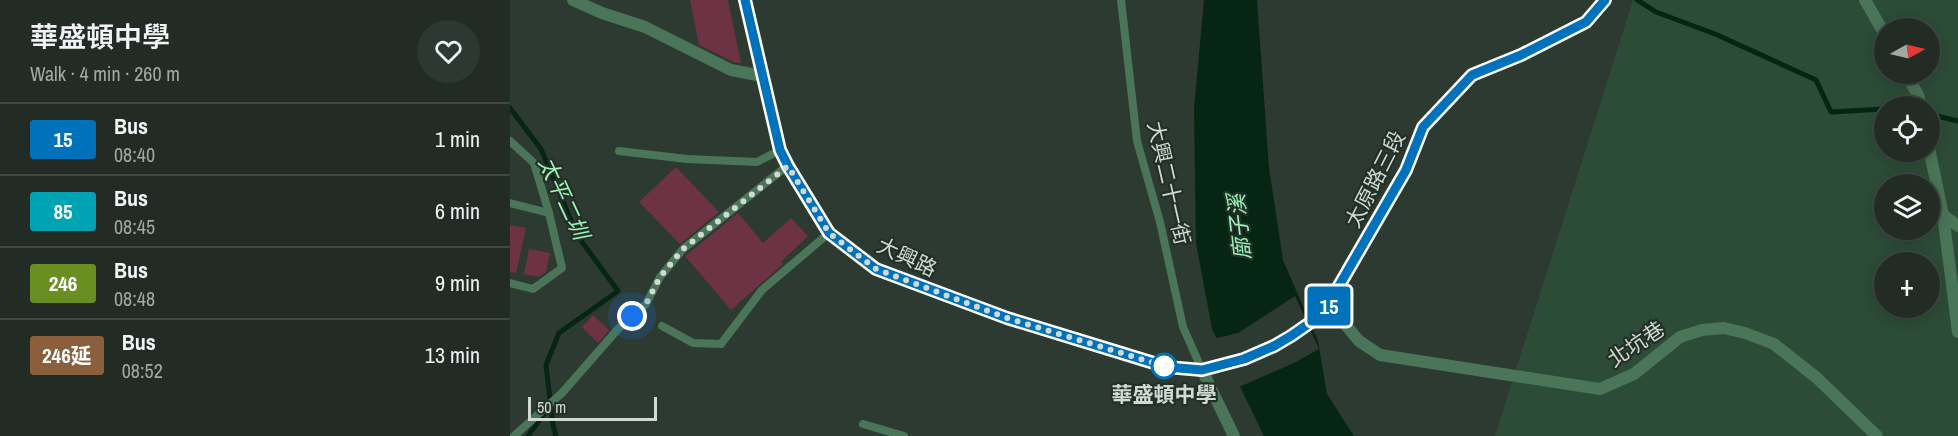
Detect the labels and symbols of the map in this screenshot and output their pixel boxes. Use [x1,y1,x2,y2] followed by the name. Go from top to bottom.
[1874,18,1940,84] north arrow
[1141,118,1197,248] street label: 大興二十一街
[1338,126,1412,232] street label: 太原路三段
[532,152,597,247] water label: 太平二圳
[1220,190,1257,261] water label: 廍子溪
[872,231,942,283] street label: 大興路
[1302,286,1356,326] line badge: 15
[617,301,647,331] your location
[1602,314,1670,374] street label: 北坑巷
[1151,353,1177,379] marker: 華盛頓中學
[1112,380,1217,409] place label: 華盛頓中學
[528,394,657,422] scale bar

